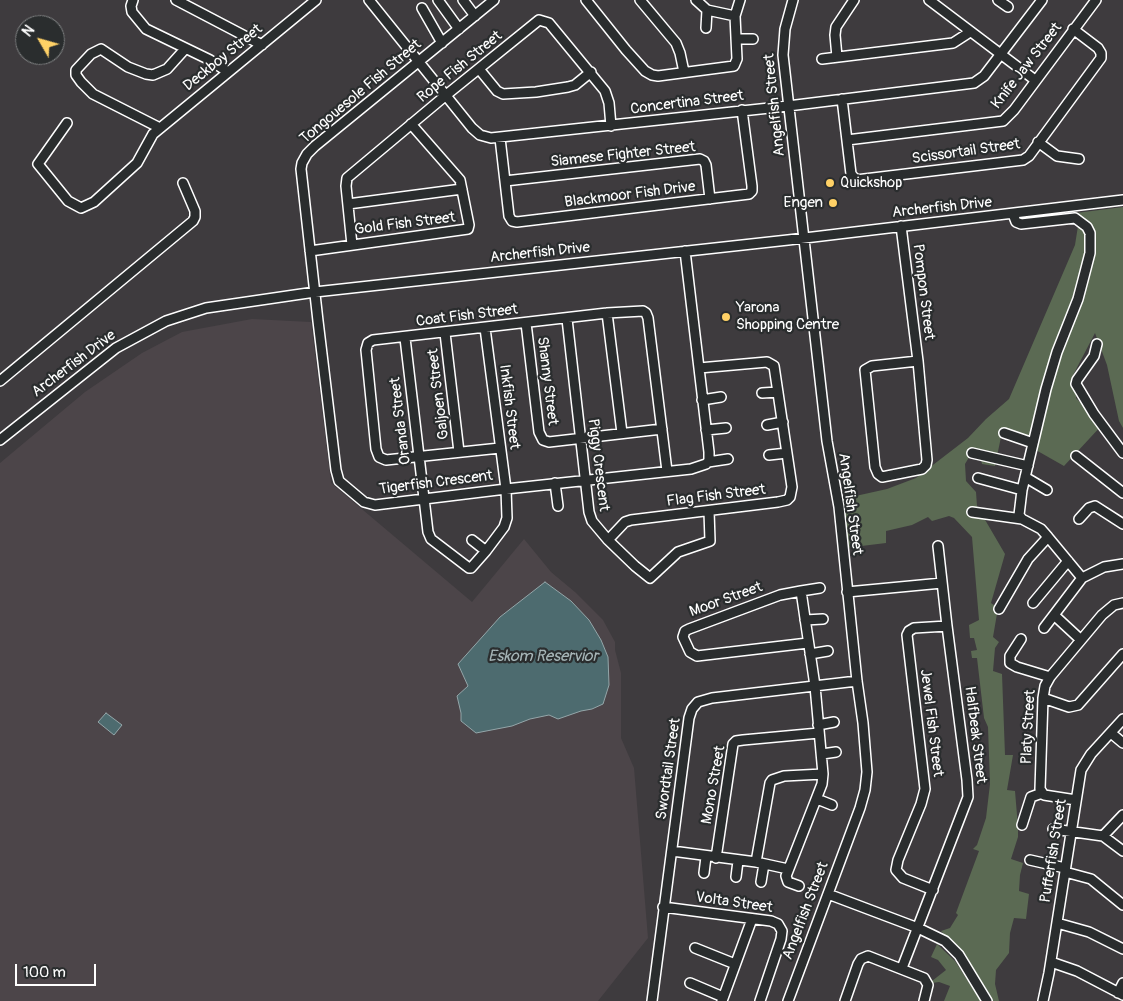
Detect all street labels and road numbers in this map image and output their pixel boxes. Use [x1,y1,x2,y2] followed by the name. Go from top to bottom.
[988,19,1066,113] street label: Knife Jaw Street
[180,21,266,95] street label: Deckboy Street
[414,27,506,107] street label: Rope Fish Street
[297,36,425,148] street label: Tongouesole Fish Street
[761,53,789,157] street label: Angelfish Street
[629,87,745,119] street label: Concertina Street
[911,135,1021,169] street label: Scissortail Street
[550,138,696,172] street label: Siamese Fighter Street
[564,178,696,212] street label: Blackmoor Fish Drive
[891,194,993,222] street label: Archerfish Drive
[354,209,456,239] street label: Gold Fish Street
[489,239,591,267] street label: Archerfish Drive
[908,243,938,341] street label: Pompon Street
[415,301,519,331] street label: Coat Fish Street
[29,327,119,401] street label: Archerfish Drive
[533,336,561,426] street label: Shanny Street
[424,347,454,441] street label: Galjoen Street
[495,364,523,450] street label: Inkfish Street
[387,376,415,466] street label: Oranda Street
[583,418,613,512] street label: Piggy Crescent
[834,452,866,556] street label: Angelfish Street
[378,467,494,499] street label: Tigerfish Crescent
[665,481,767,511] street label: Flag Fish Street
[687,579,765,621] street label: Moor Street
[915,668,947,778] street label: Jewel Fish Street
[960,685,990,785] street label: Halfbeak Street
[1018,689,1040,765] street label: Platy Street
[653,717,685,821] street label: Swordtail Street
[698,744,730,826] street label: Mono Street
[1037,798,1071,904] street label: Pufferfish Street
[779,860,833,962] street label: Angelfish Street
[694,889,774,917] street label: Volta Street

